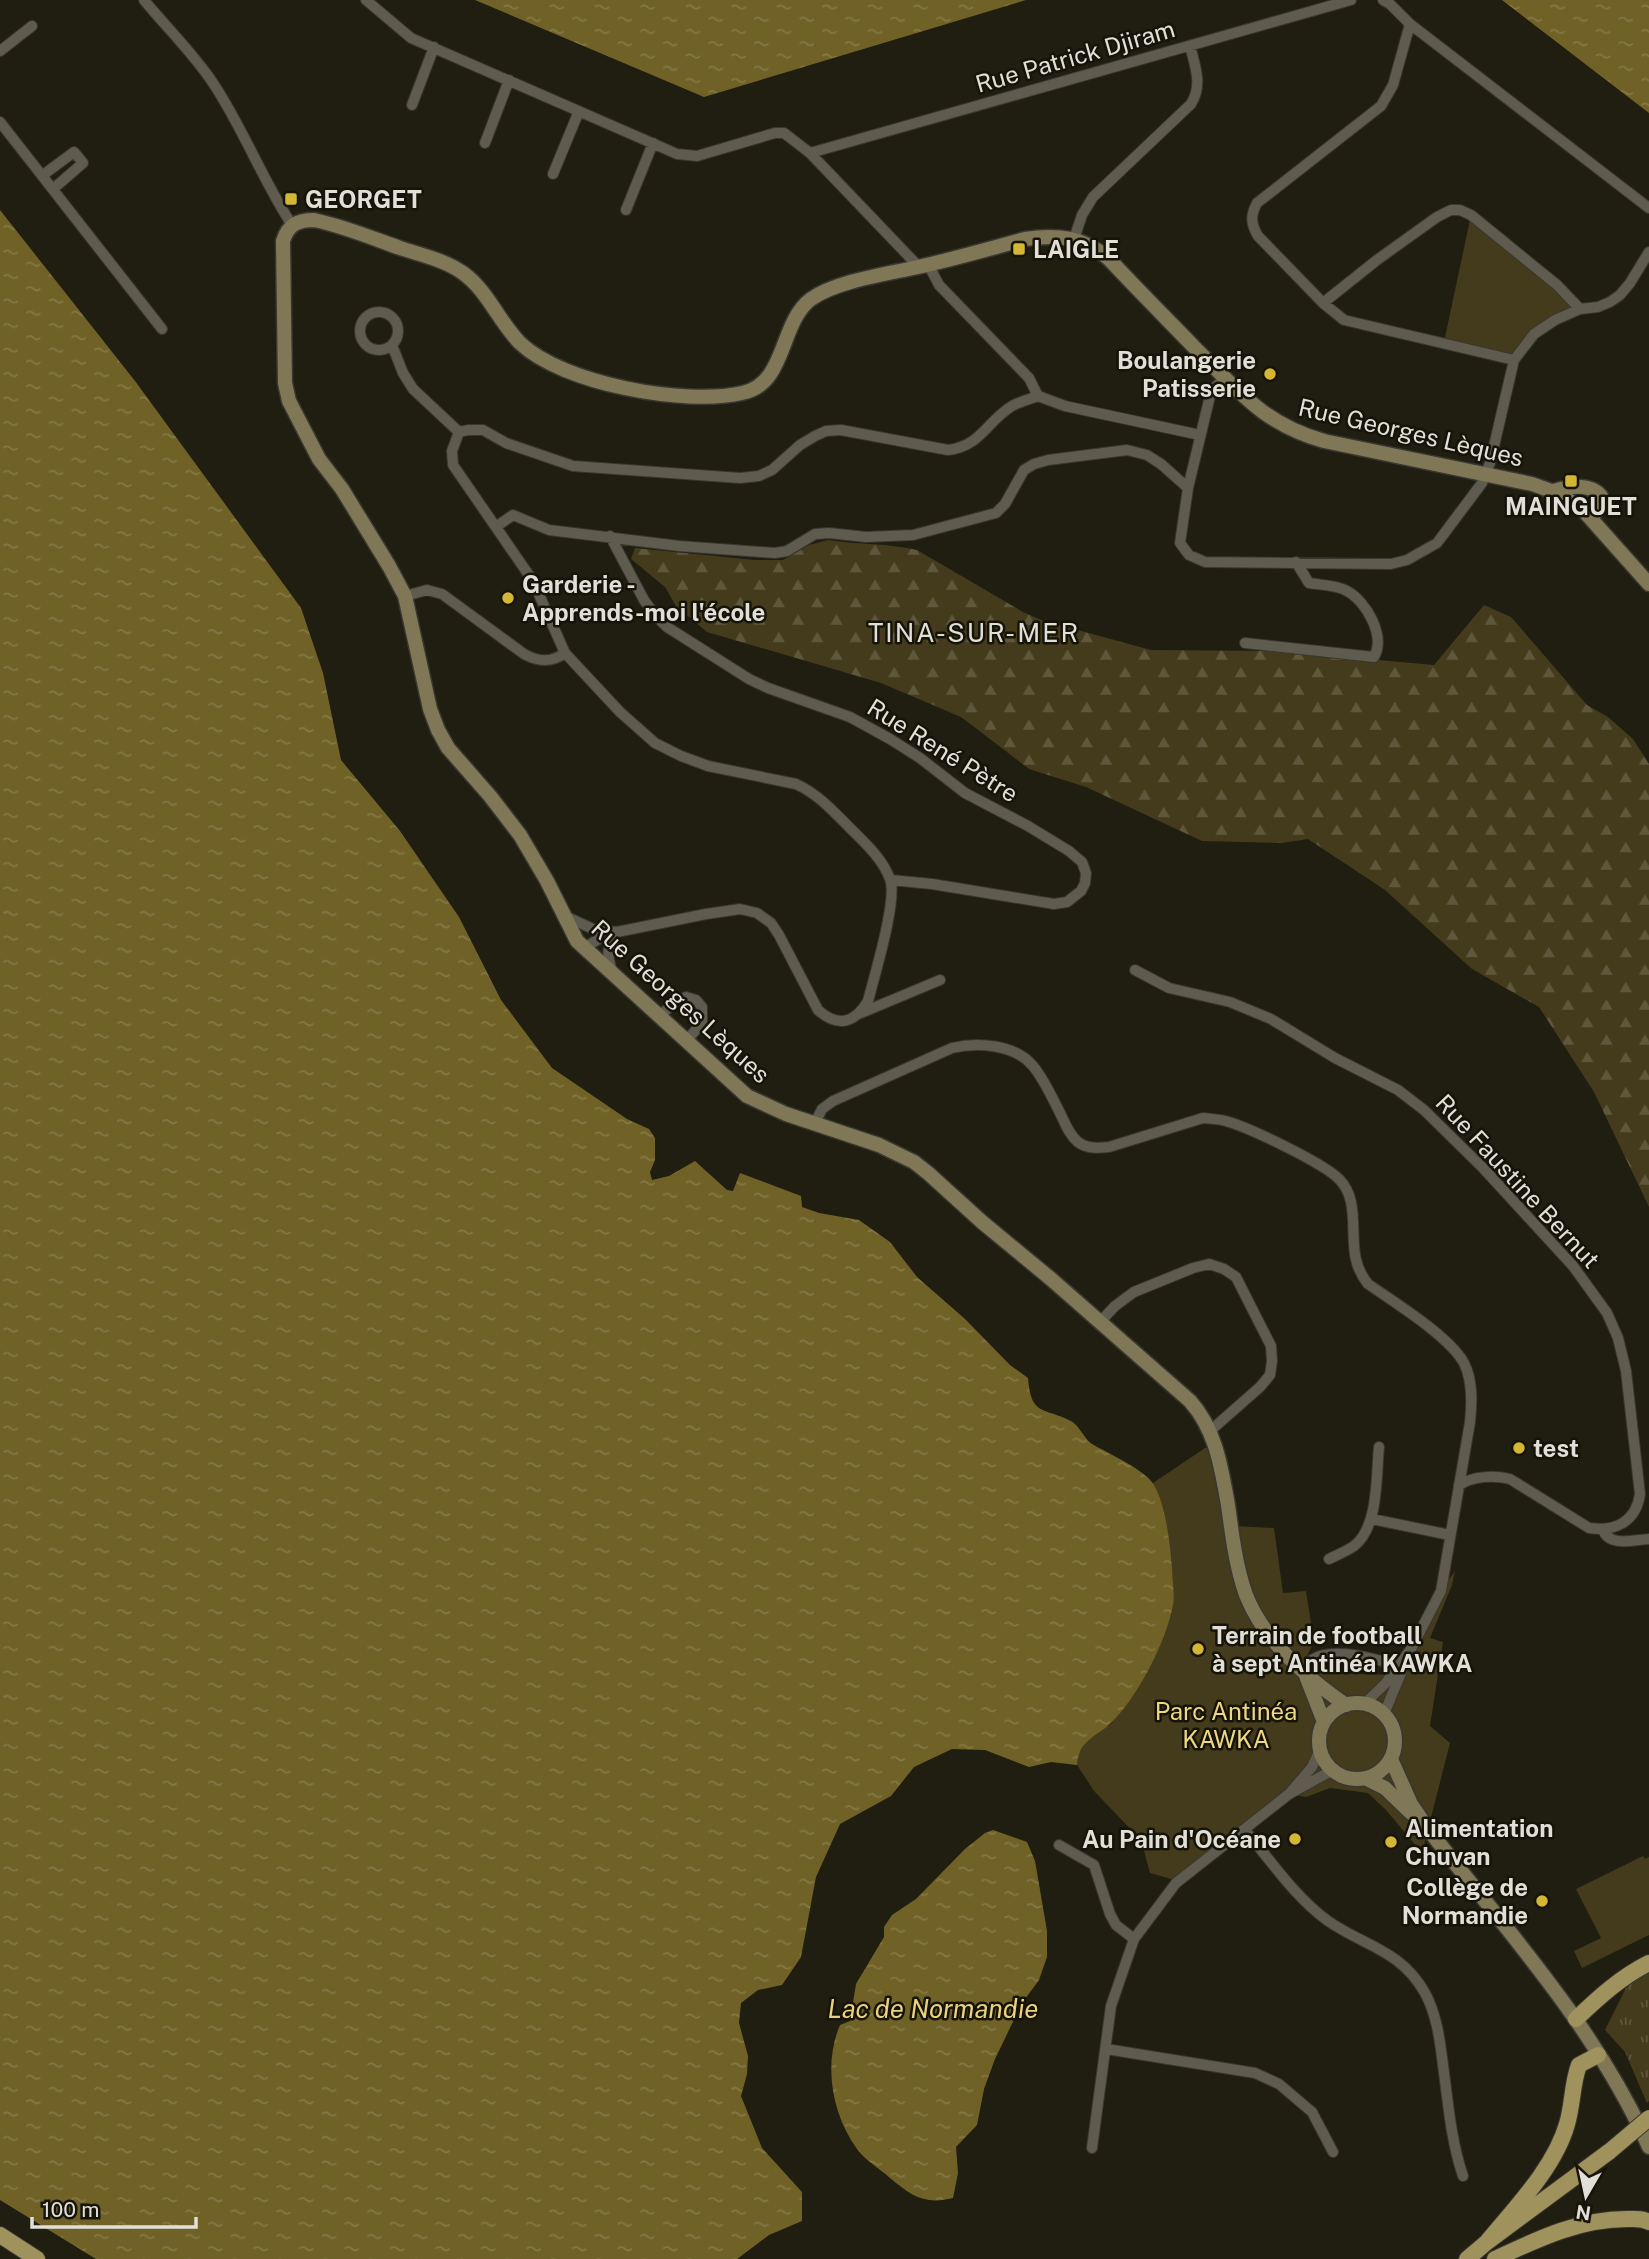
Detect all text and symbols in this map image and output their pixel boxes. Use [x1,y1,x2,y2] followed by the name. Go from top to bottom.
[972,14,1178,98] street label: Rue Patrick Djiram
[305,185,422,213] place label: GEORGET
[283,191,299,207] marker: GEORGET
[1033,235,1119,263] place label: LAIGLE
[1011,241,1027,257] marker: LAIGLE
[1117,346,1256,402] place label: Boulangerie Patisserie
[1262,366,1278,382] marker: Boulangerie Patisserie
[1296,393,1526,471] street label: Rue Georges Lèques
[1563,473,1579,489] marker: MAINGUET
[1505,492,1637,520] place label: MAINGUET
[522,570,765,626] place label: Garderie - Apprends-moi l'école
[500,590,516,606] marker: Garderie - Apprends-moi l'école
[868,617,1080,648] district label: TINA-SUR-MER
[863,693,1023,807] street label: Rue René Pètre
[586,914,776,1088] street label: Rue Georges Lèques
[1430,1088,1606,1274] street label: Rue Faustine Bernut
[1533,1434,1579,1462] place label: test
[1511,1440,1527,1456] marker: test
[1212,1621,1472,1677] place label: Terrain de football à sept Antinéa KAWKA
[1190,1641,1206,1657] marker: Terrain de football à sept Antinéa KAWKA
[1155,1697,1297,1753] park label: Parc Antinéa KAWKA
[1405,1814,1553,1870] place label: Alimentation Chuvan
[1082,1825,1281,1853] place label: Au Pain d'Océane
[1287,1831,1303,1847] marker: Au Pain d'Océane
[1383,1834,1399,1850] marker: Alimentation Chuvan
[1402,1873,1528,1929] place label: Collège de Normandie
[1534,1893,1550,1909] marker: Collège de Normandie
[828,1993,1038,2024] water label: Lac de Normandie
[1551,2161,1621,2231] north arrow
[32,2186,196,2230] scale bar
[42,2197,99,2222] text: 100 m
[1574,2201,1592,2225] text: N

